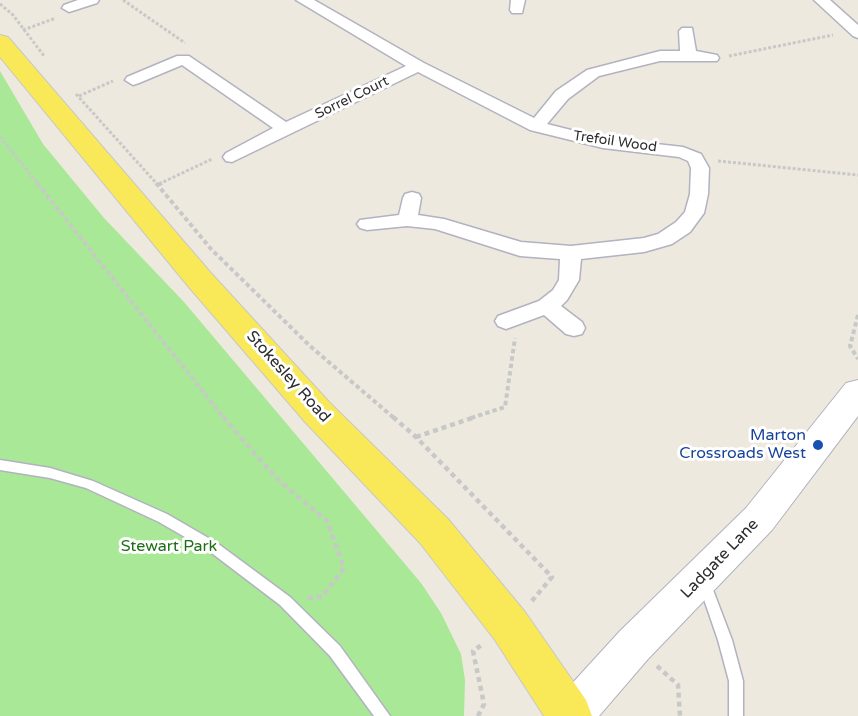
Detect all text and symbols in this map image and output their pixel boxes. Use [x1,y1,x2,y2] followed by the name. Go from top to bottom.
[312,73,392,123] street label: Sorrel Court
[572,128,658,156] street label: Trefoil Wood
[242,327,334,427] street label: Stokesley Road
[679,426,806,464] place label: Marton Crossroads West
[811,438,825,452] marker: Marton Crossroads West
[677,515,763,603] street label: Ladgate Lane
[121,537,217,557] park label: Stewart Park

